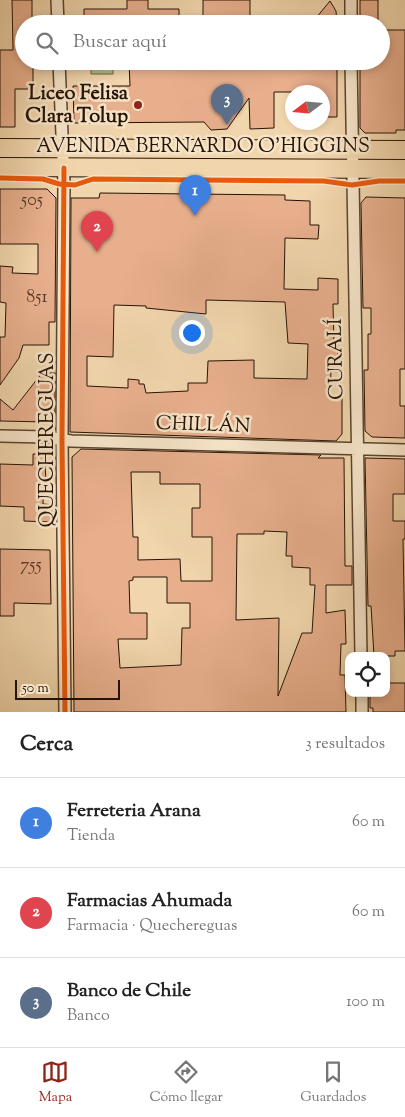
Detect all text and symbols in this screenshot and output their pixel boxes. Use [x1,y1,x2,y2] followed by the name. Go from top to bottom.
[15,15,390,70] search box
[33,29,61,57] icon: search
[73,29,167,56] text: Buscar aquí
[25,80,129,132] place label: Liceo Felisa Clara Tolup
[211,84,243,125] pin: 3
[285,85,330,130] north arrow
[132,99,144,111] marker: Liceo Felisa Clara Tolup
[36,133,370,162] street label: AVENIDA BERNARDO O'HIGGINS
[179,175,211,216] pin: 1
[20,188,43,214] house number: 505
[81,211,113,252] pin: 2
[26,285,48,311] house number: 851
[321,317,352,400] street label: CURALÍ
[179,320,205,346] your location
[34,353,63,527] street label: QUECHEREGUAS
[155,409,251,442] street label: CHILLÁN
[20,553,42,579] house number: 755
[345,652,390,697] map controls
[345,652,390,697] button: locate
[15,677,120,700] scale bar
[22,679,49,699] text: 50 m
[20,730,73,760] text: Cerca
[305,733,385,756] text: 3 resultados
[67,798,201,825] text: Ferreteria Arana
[33,811,39,834] text: 1
[352,811,385,834] text: 60 m
[67,825,115,848] text: Tienda
[67,888,232,915] text: Farmacias Ahumada
[32,901,40,924] text: 2
[352,901,385,924] text: 60 m
[67,915,237,938] text: Farmacia · Quechereguas
[67,978,191,1005] text: Banco de Chile
[33,991,39,1014] text: 3
[346,991,385,1014] text: 100 m
[67,1005,110,1028] text: Banco
[39,1058,72,1108] tab: Mapa
[150,1058,223,1108] tab: Cómo llegar
[300,1058,366,1108] tab: Guardados

